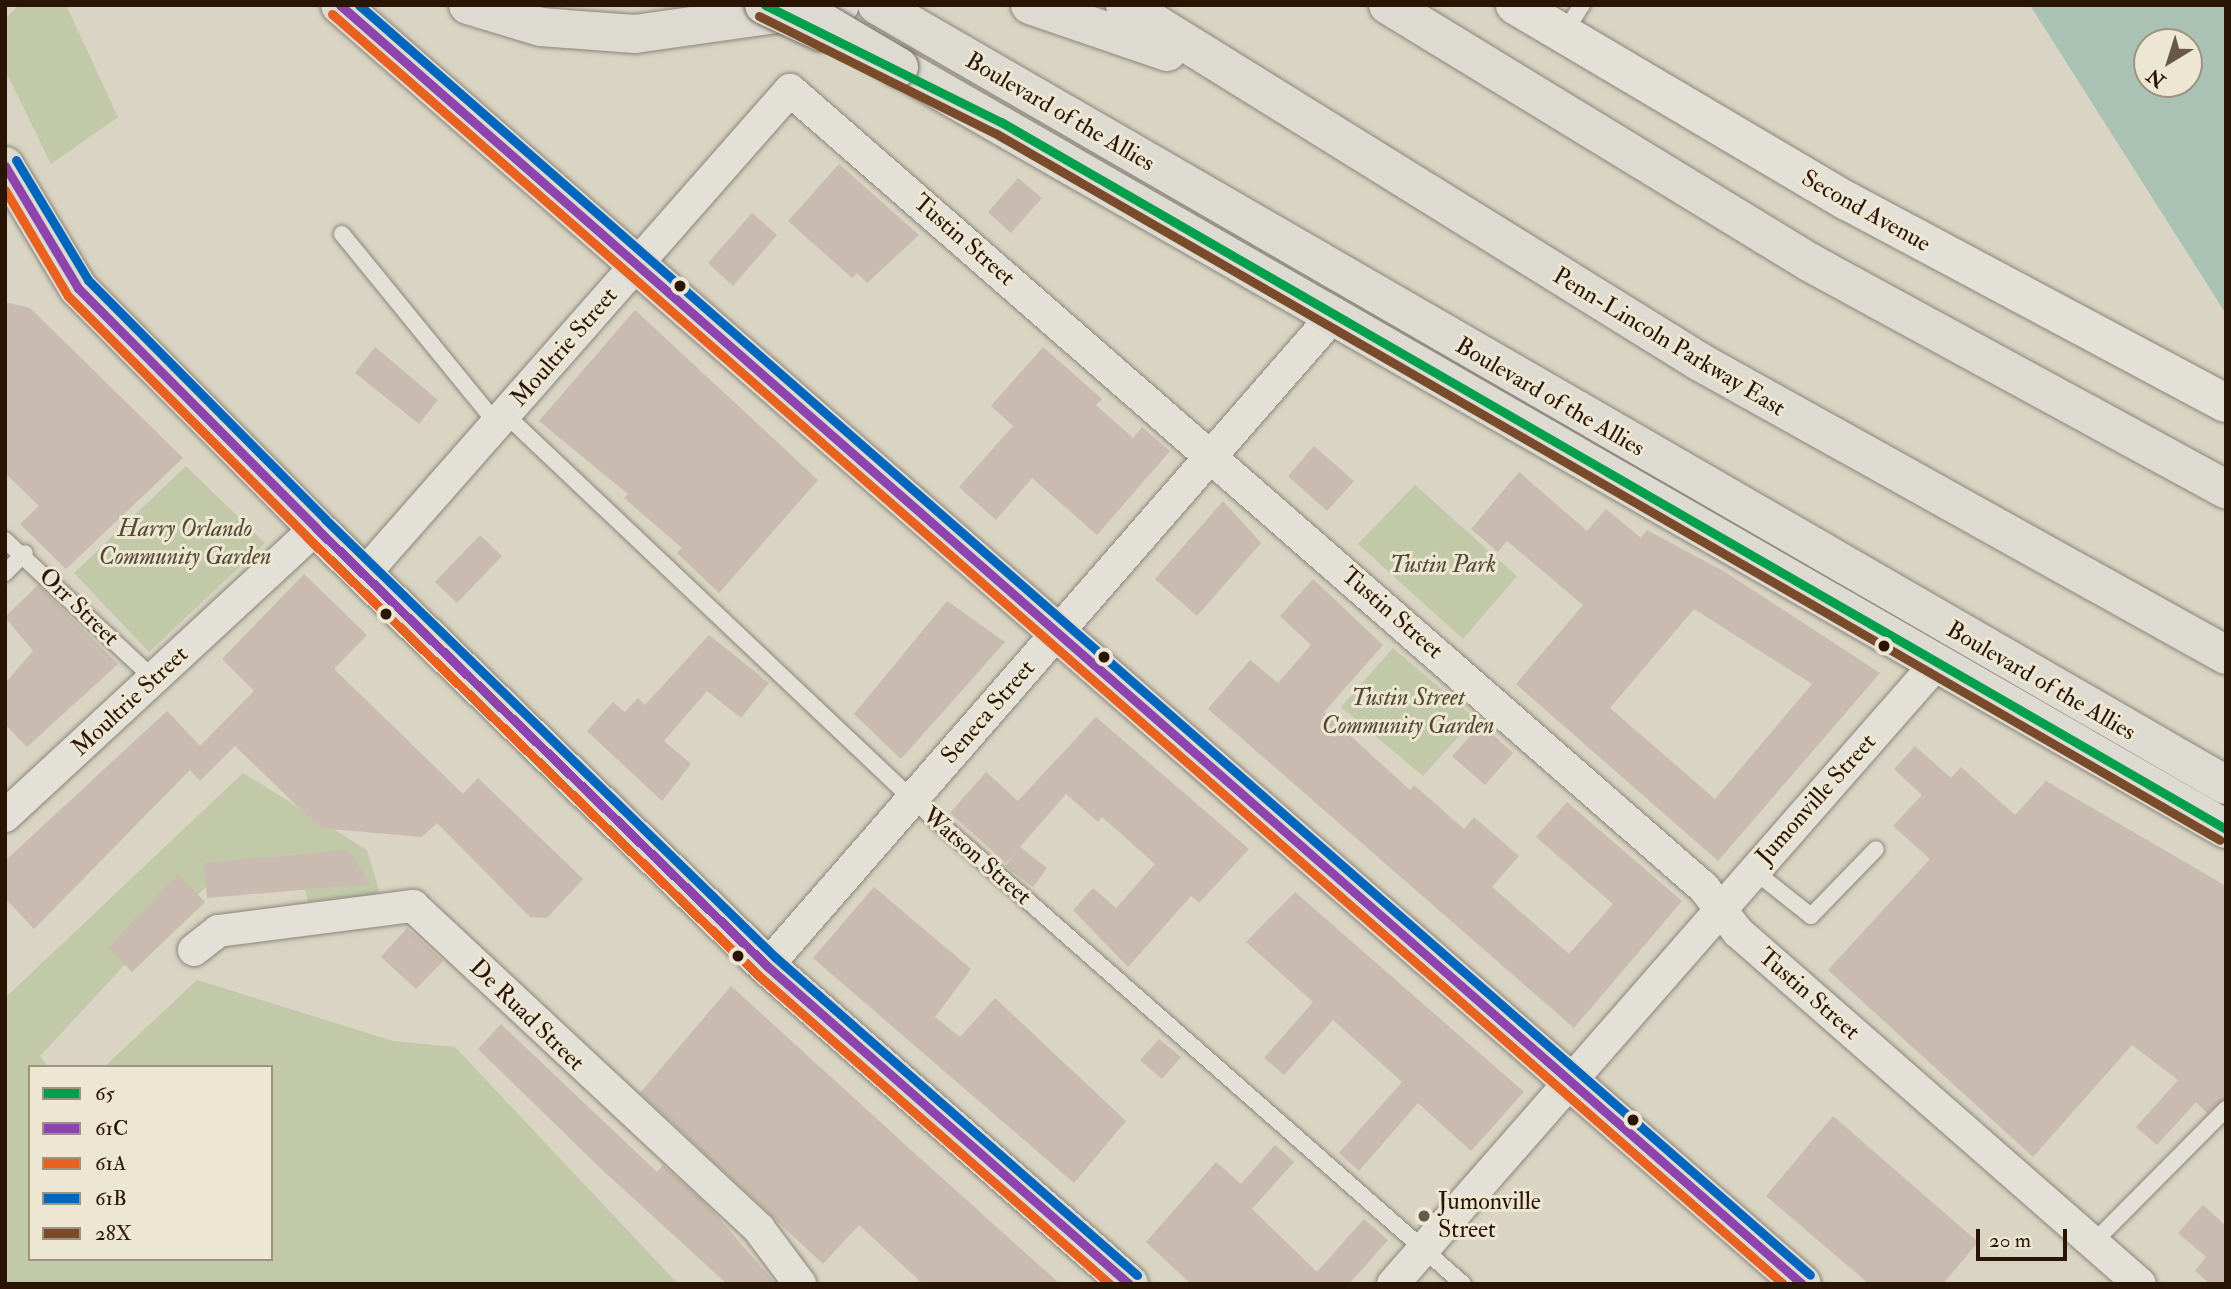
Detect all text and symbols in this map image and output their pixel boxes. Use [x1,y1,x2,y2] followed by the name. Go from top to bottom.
[2133,28,2203,98] north arrow
[960,46,1160,178] street label: Boulevard of the Allies
[2142,63,2170,93] text: N
[1796,164,1936,258] street label: Second Avenue
[907,188,1021,292] street label: Tustin Street
[1548,261,1790,423] street label: Penn-Lincoln Parkway East
[673,279,687,293] unlabelled marker
[504,281,624,413] street label: Moultrie Street
[1450,331,1650,463] street label: Boulevard of the Allies
[99,515,271,571] park label: Harry Orlando Community Garden
[1390,551,1496,579] park label: Tustin Park
[1335,561,1449,665] street label: Tustin Street
[33,562,125,652] street label: Orr Street
[379,607,393,621] unlabelled marker
[1941,615,2141,747] street label: Boulevard of the Allies
[1877,639,1891,653] unlabelled marker
[66,640,194,762] street label: Moultrie Street
[1097,650,1111,664] unlabelled marker
[935,654,1041,770] street label: Seneca Street
[1322,684,1494,740] park label: Tustin Street Community Garden
[1750,728,1882,870] street label: Jumonville Street
[917,801,1037,911] street label: Watson Street
[1752,942,1866,1046] street label: Tustin Street
[731,949,745,963] unlabelled marker
[464,953,590,1077] street label: De Ruad Street
[28,1065,273,1261] legend
[95,1080,115,1107] text: 65
[1626,1113,1640,1127] unlabelled marker
[95,1115,128,1142] text: 61C
[95,1150,126,1177] text: 61A
[95,1185,127,1212] text: 61B
[1438,1188,1541,1244] place label: Jumonville Street
[1416,1208,1432,1224] marker: Jumonville Street
[1979,1216,2070,1260] scale bar
[95,1220,132,1247] text: 28X
[1989,1227,2031,1254] text: 20 m

